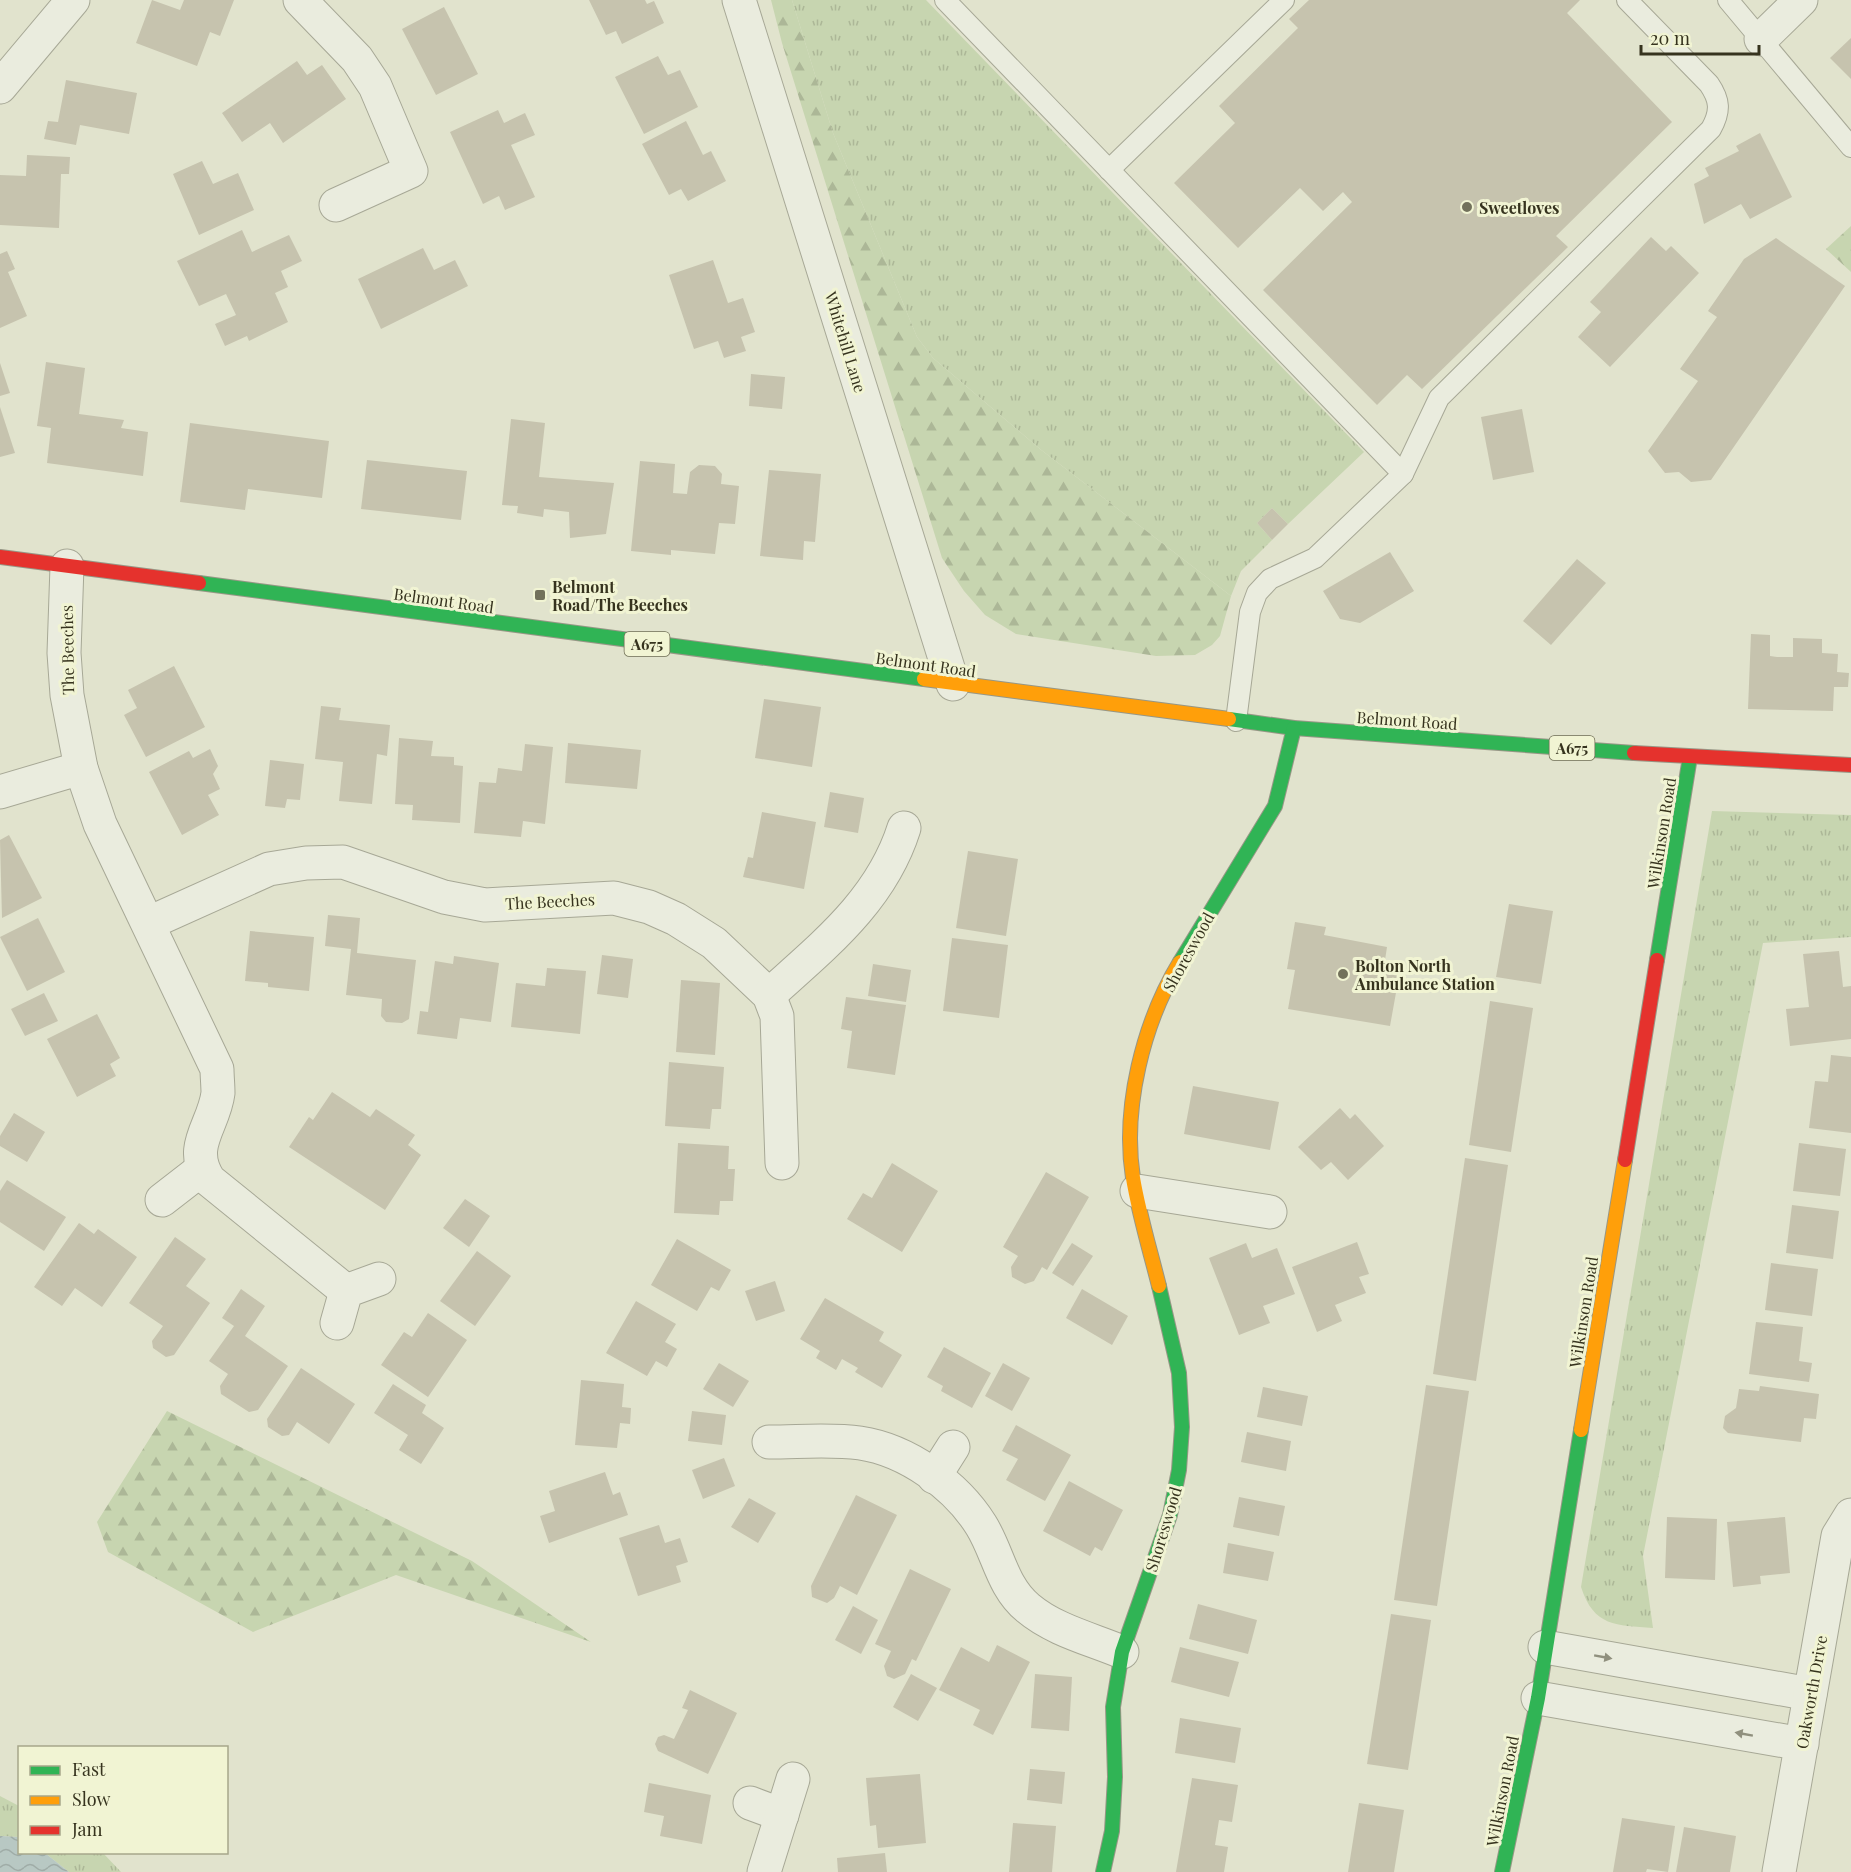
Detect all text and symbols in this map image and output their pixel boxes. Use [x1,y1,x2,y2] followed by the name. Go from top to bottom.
[1641,18,1760,56] scale bar
[1650,26,1690,50] text: 20 m
[1479,197,1559,218] place label: Sweetloves
[1460,200,1474,214] marker: Sweetloves
[820,288,871,395] street label: Whitehill Lane
[552,576,688,615] place label: Belmont Road/The Beeches
[393,583,495,617] street label: Belmont Road
[533,588,547,602] marker: Belmont Road/The Beeches
[56,605,78,695] street label: The Beeches
[624,632,670,656] road number: A675
[875,647,977,681] street label: Belmont Road
[1356,706,1458,734] street label: Belmont Road
[1550,736,1594,760] road number: A675
[1642,776,1680,891] street label: Wilkinson Road
[505,888,595,914] street label: The Beeches
[1158,908,1218,996] street label: Shoreswood
[1354,955,1495,994] place label: Bolton North Ambulance Station
[1336,967,1350,981] marker: Bolton North Ambulance Station
[1564,1255,1602,1370] street label: Wilkinson Road
[1140,1484,1186,1574] street label: Shoreswood
[1791,1634,1831,1750] street label: Oakworth Drive
[1593,1653,1612,1662] one-way arrow
[1734,1729,1753,1738] one-way arrow
[1481,1734,1523,1849] street label: Wilkinson Road
[18,1746,228,1854] legend
[72,1757,106,1781] text: Fast
[72,1787,110,1811] text: Slow
[71,1817,102,1841] text: Jam

